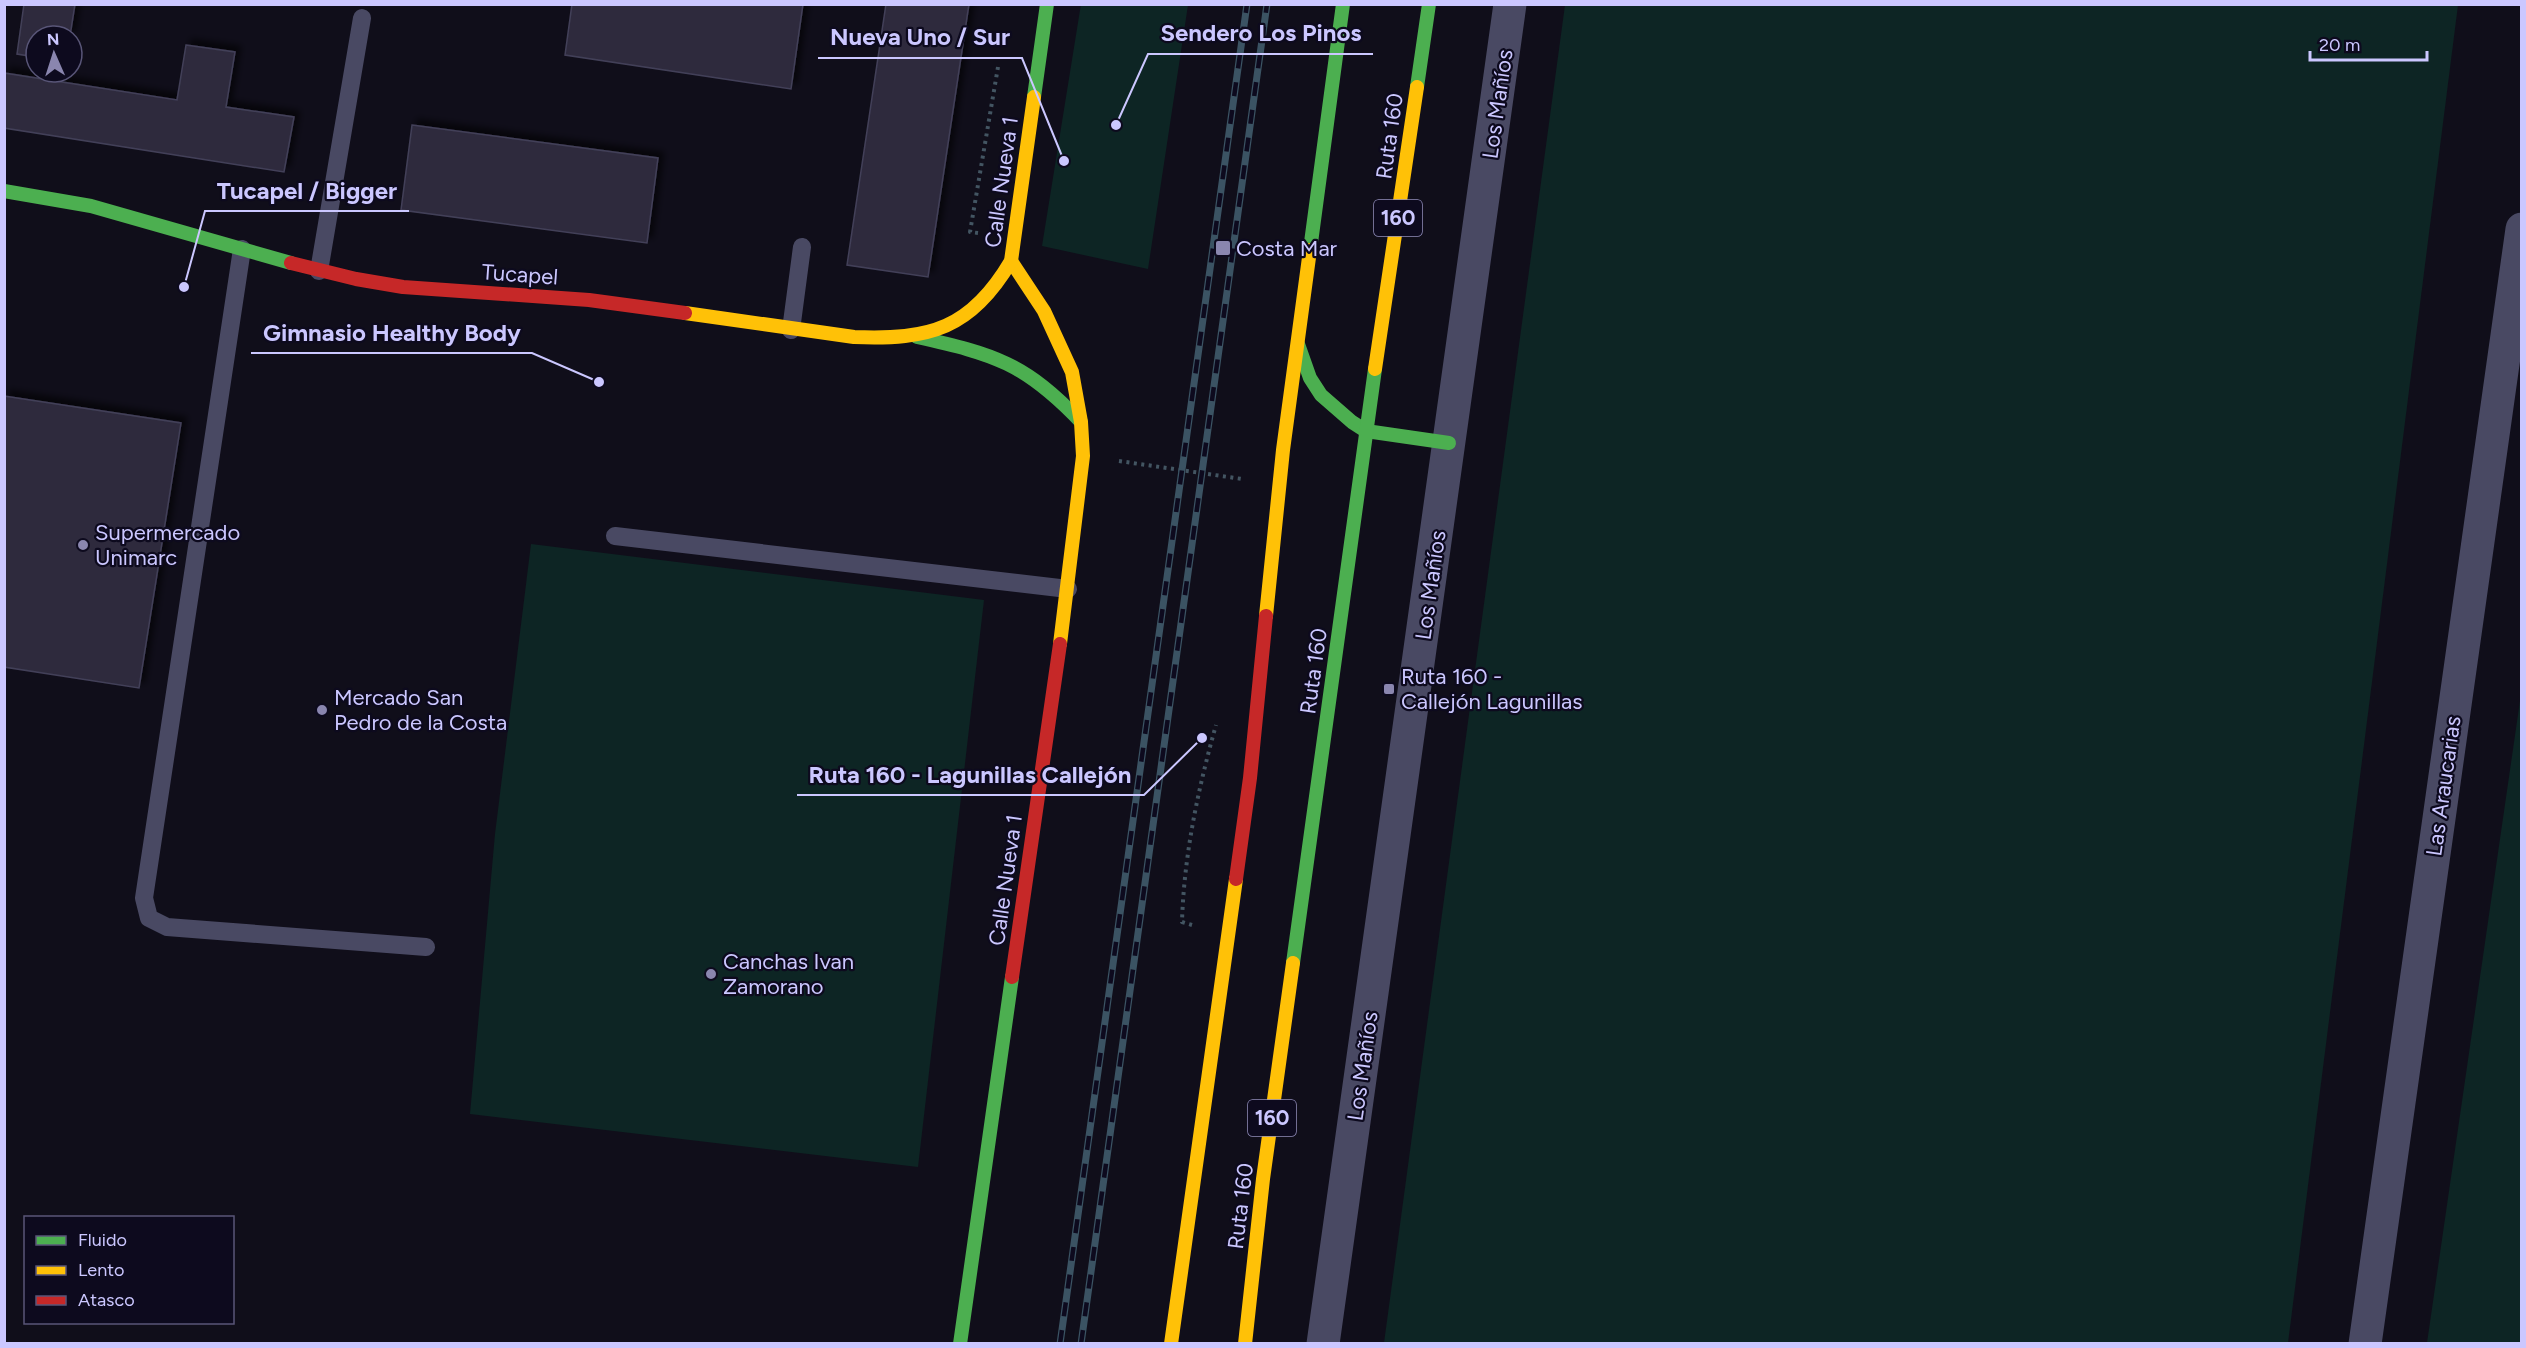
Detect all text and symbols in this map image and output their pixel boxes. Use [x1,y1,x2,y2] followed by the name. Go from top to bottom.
[1148,12,1373,54] callout: Sendero Los Pinos
[818,16,1022,58] callout: Nueva Uno / Sur
[1160,18,1362,47] text: Sendero Los Pinos
[830,22,1010,51] text: Nueva Uno / Sur
[24,24,84,84] north arrow
[2310,24,2427,62] scale bar
[47,30,60,49] text: N
[2319,34,2360,56] text: 20 m
[1476,48,1519,160] street label: Los Mañíos
[1370,91,1409,181] street label: Ruta 160
[979,115,1024,249] street label: Calle Nueva 1
[205,169,409,211] callout: Tucapel / Bigger
[217,176,397,205] text: Tucapel / Bigger
[1374,200,1422,236] road number: 160
[1236,235,1338,262] place label: Costa Mar
[1214,239,1232,257] marker: Costa Mar
[481,258,559,291] street label: Tucapel
[251,311,532,353] callout: Gimnasio Healthy Body
[263,318,521,347] text: Gimnasio Healthy Body
[95,519,240,571] place label: Supermercado Unimarc
[1409,529,1452,641] street label: Los Mañíos
[76,538,90,552] marker: Supermercado Unimarc
[1294,626,1333,716] street label: Ruta 160
[1401,663,1583,715] place label: Ruta 160 - Callejón Lagunillas
[1382,682,1396,696] marker: Ruta 160 - Callejón Lagunillas
[334,684,507,736] place label: Mercado San Pedro de la Costa
[315,703,329,717] marker: Mercado San Pedro de la Costa
[2420,714,2467,858] street label: Las Araucarias
[797,753,1144,795] callout: Ruta 160 - Lagunillas Callejón
[809,760,1131,789] text: Ruta 160 - Lagunillas Callejón
[983,813,1028,947] street label: Calle Nueva 1
[723,948,854,1000] place label: Canchas Ivan Zamorano
[704,967,718,981] marker: Canchas Ivan Zamorano
[1341,1010,1384,1122] street label: Los Mañíos
[1248,1100,1296,1136] road number: 160
[1222,1161,1259,1251] street label: Ruta 160
[24,1216,234,1324] legend
[78,1229,127,1251] text: Fluido
[78,1259,124,1281] text: Lento
[78,1289,135,1311] text: Atasco

